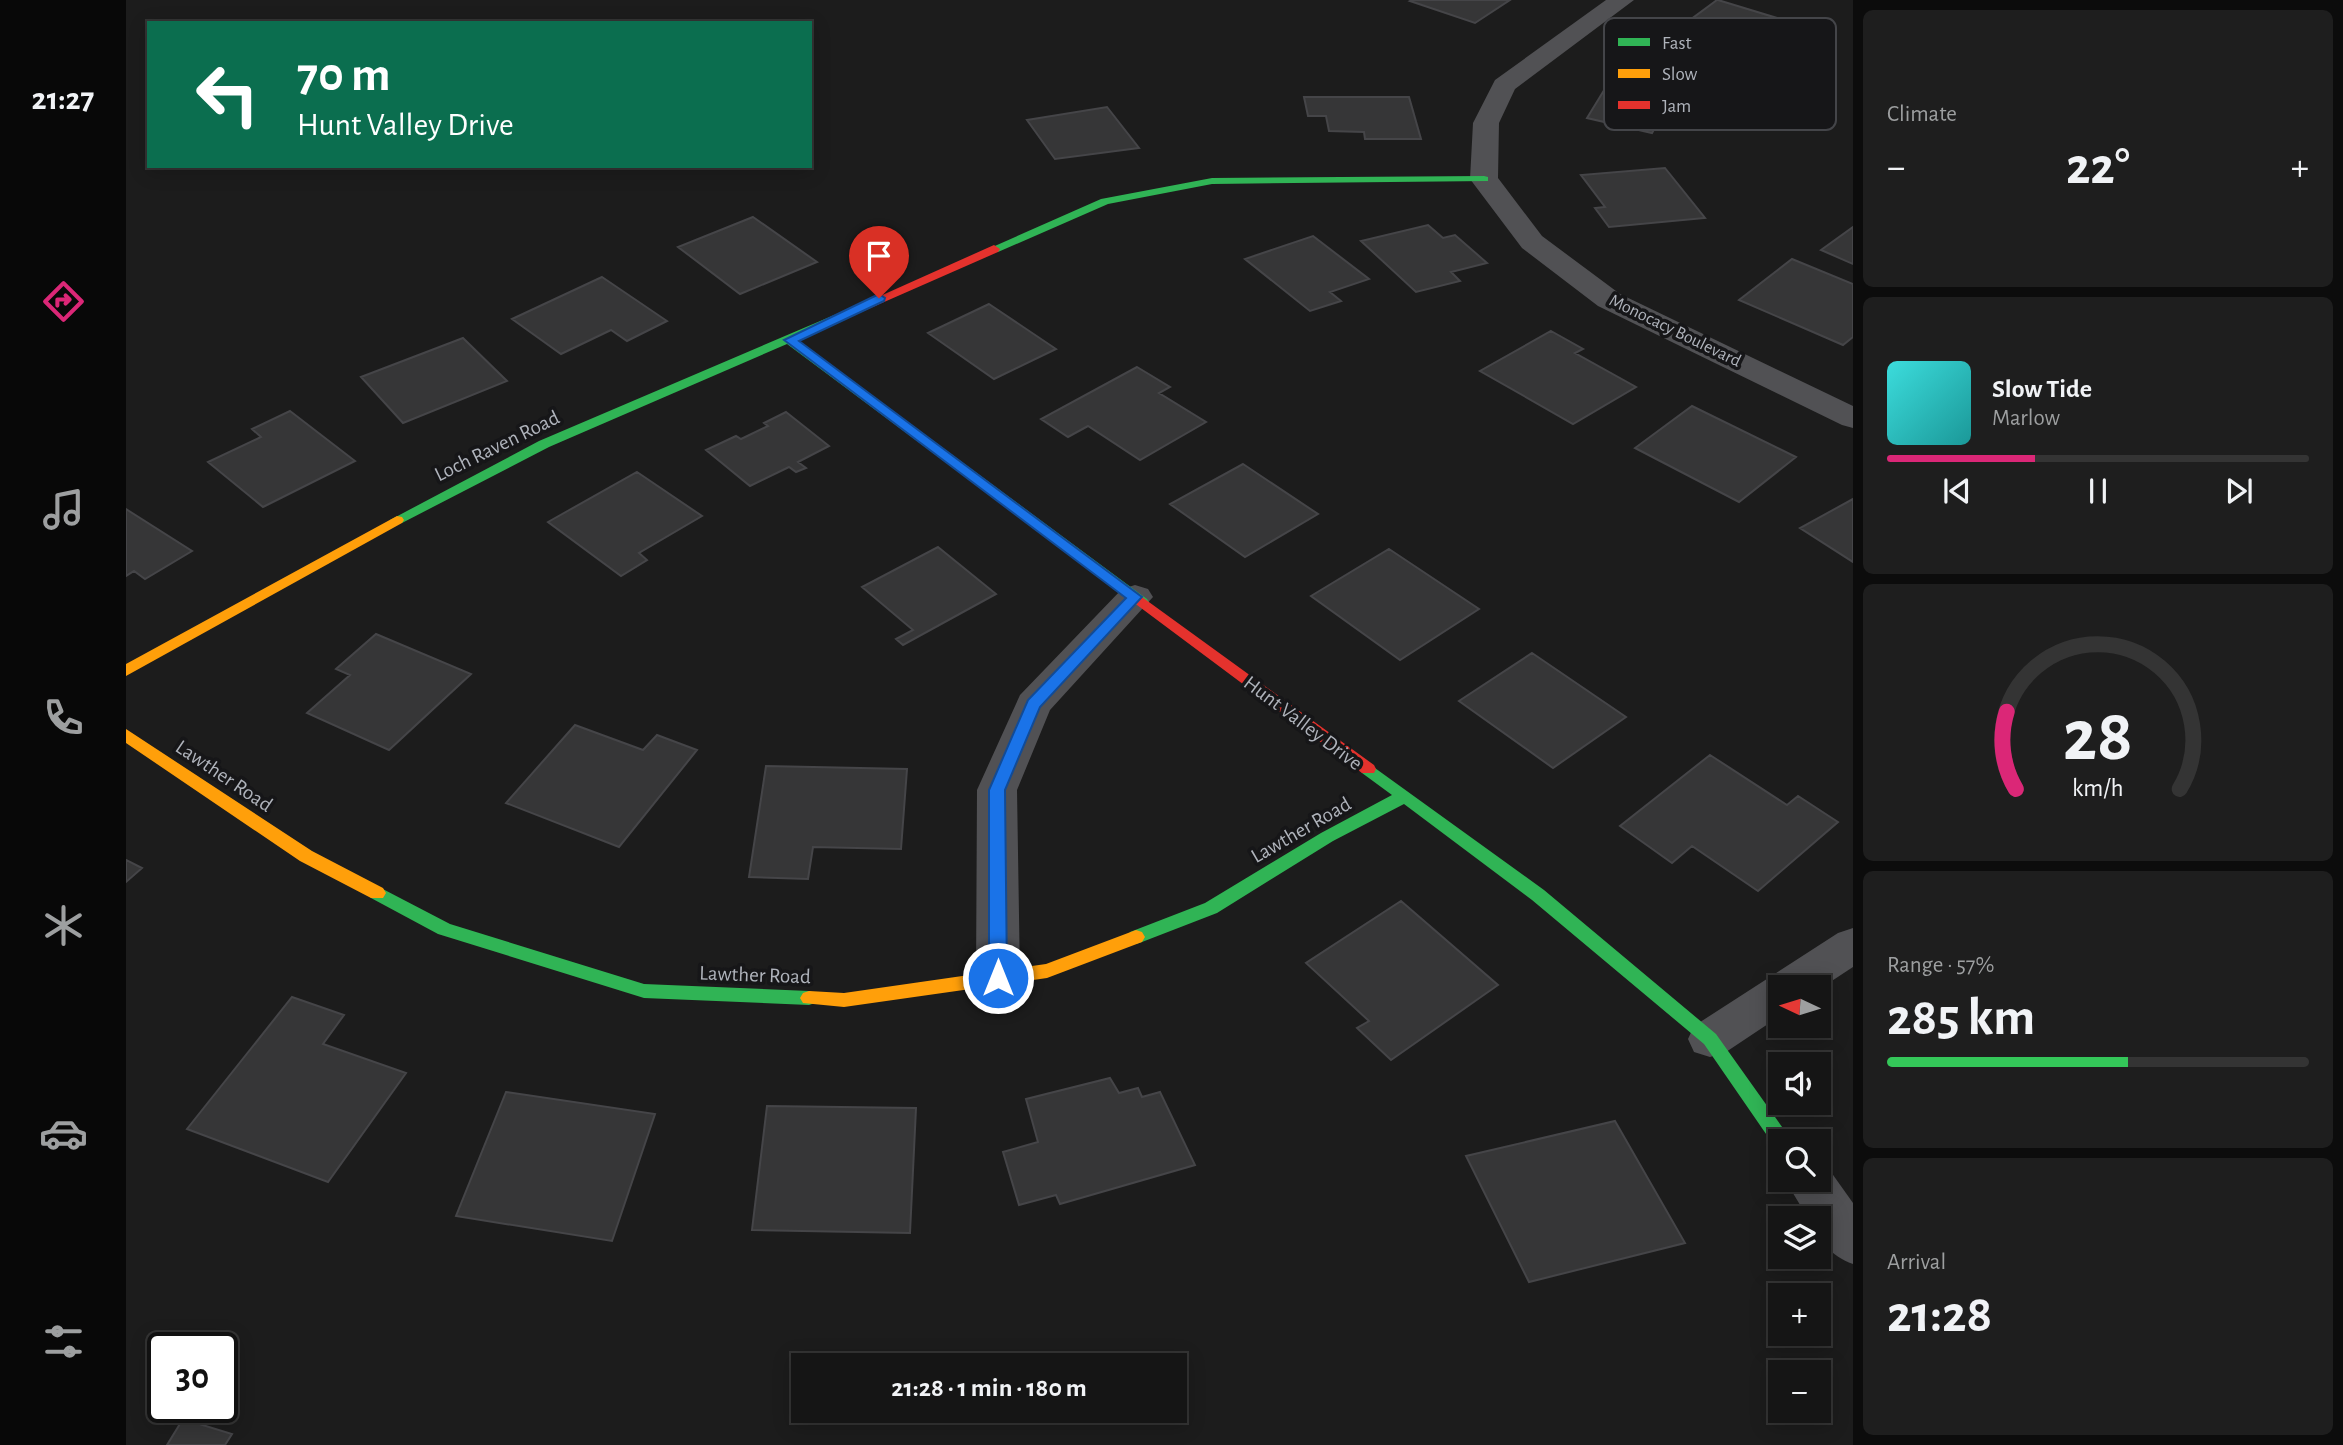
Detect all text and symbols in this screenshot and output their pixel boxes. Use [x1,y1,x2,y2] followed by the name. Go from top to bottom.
[1604,18,1836,130] legend
[1662,34,1692,53] text: Fast
[182,49,273,140] icon: left
[297,51,391,100] text: 70 m
[1662,65,1698,84] text: Slow
[32,83,94,115] text: 21:27
[1662,97,1691,116] text: Jam
[1887,103,1957,126] text: Climate
[297,109,514,141] text: Hunt Valley Drive
[2066,141,2130,193] text: 22°
[1887,149,1905,187] text: −
[2291,149,2309,187] text: +
[849,226,909,298] pin
[860,237,898,275] icon: arrive
[39,277,88,326] icon: directions
[1606,291,1744,371] street label: Monocacy Boulevard
[1992,376,2092,402] text: Slow Tide
[431,407,563,485] street label: Loch Raven Road
[1992,407,2060,430] text: Marlow
[1938,472,1976,510] icon: previous
[2079,472,2117,510] icon: pause
[2220,472,2258,510] icon: next
[39,485,88,534] icon: music
[1240,672,1366,774] street label: Hunt Valley Drive
[39,693,88,742] icon: phone
[2063,701,2133,774] text: 28
[172,736,276,816] street label: Lawther Road
[2072,775,2124,800] text: km/h
[1247,793,1355,867] street label: Lawther Road
[39,901,88,950] icon: climate
[961,941,1035,1015] position arrow
[1887,954,1994,977] text: Range · 57%
[699,963,811,987] street label: Lawther Road
[1768,975,1830,1038] north arrow
[1768,975,1831,1423] map controls
[1887,992,2035,1044] text: 285 km
[1768,1052,1831,1115] button: sound
[39,1109,88,1158] icon: car
[1768,1129,1831,1192] button: search
[1768,1206,1831,1269] button: layers
[1887,1251,1946,1274] text: Arrival
[1768,1283,1831,1346] button: +
[1887,1289,1992,1341] text: 21:28
[39,1317,88,1366] icon: filters
[147,1332,238,1423] speed limit sign: 30
[1768,1360,1831,1423] button: −
[891,1375,1087,1401] text: 21:28 · 1 min · 180 m

